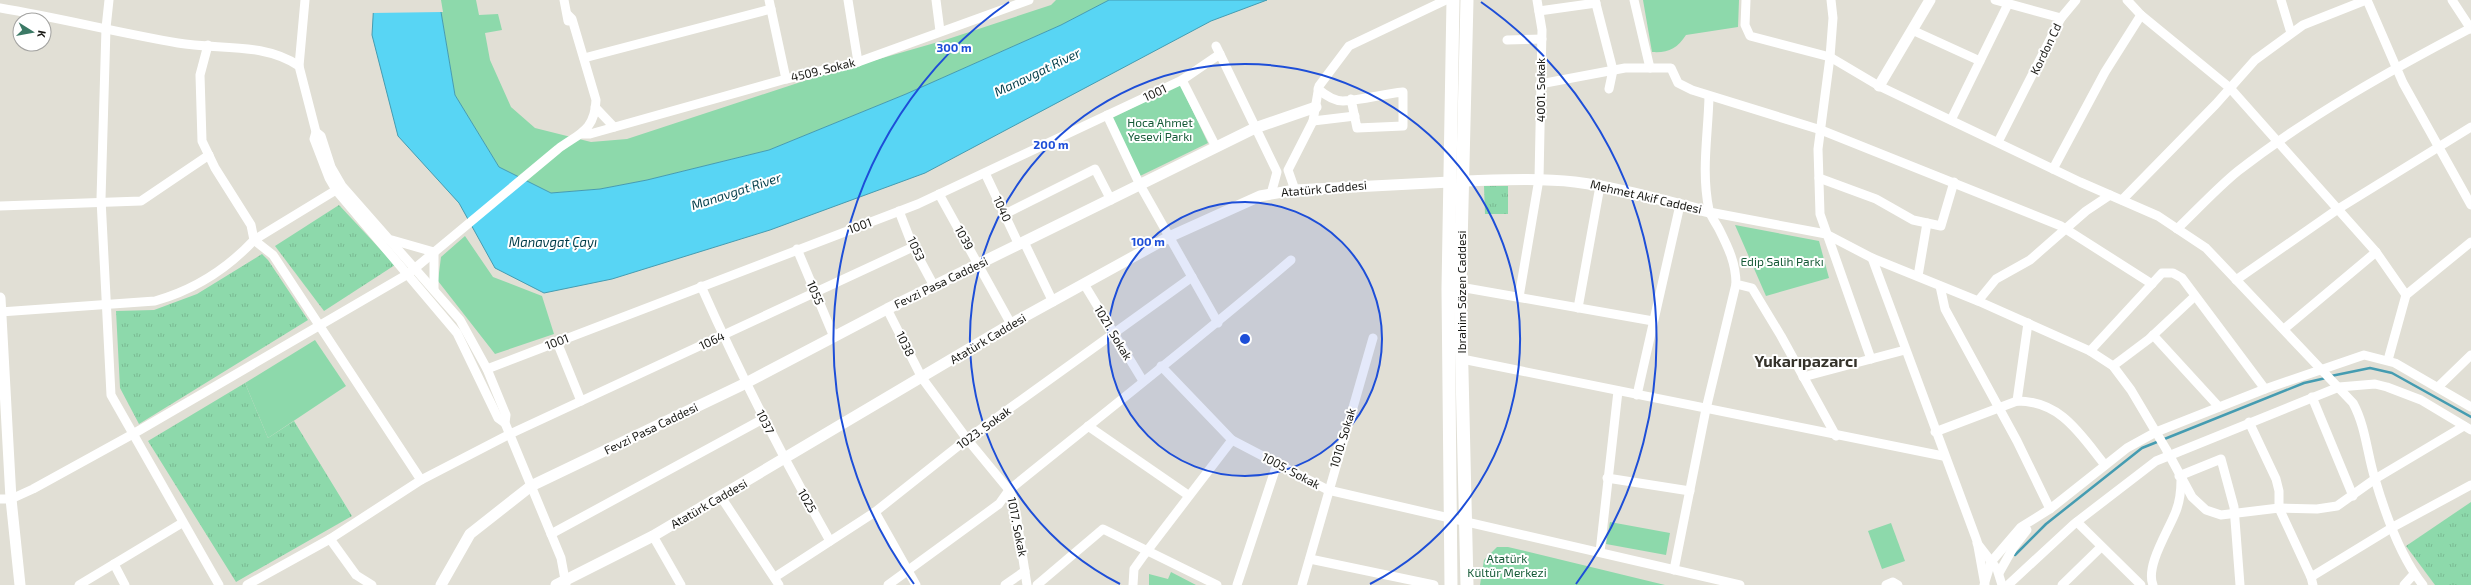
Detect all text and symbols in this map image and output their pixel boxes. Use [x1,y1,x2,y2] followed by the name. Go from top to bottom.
[12,12,52,52] north arrow
[2027,21,2064,77] street label: Kordon Cd
[35,29,49,39] text: K
[936,40,972,54] text: 300 m
[991,44,1083,100] water label: Manavgat River
[789,54,856,84] street label: 4509. Sokak
[1533,58,1547,122] street label: 4001. Sokak
[1141,81,1168,104] street label: 1001
[1127,115,1193,143] park label: Hoca Ahmet Yesevi Parkı
[1033,137,1069,151] text: 200 m
[689,169,784,213] water label: Manavgat River
[1589,176,1703,216] street label: Mehmet Akif Caddesi
[1280,177,1367,199] street label: Atatürk Caddesi
[991,194,1015,224] street label: 1040
[846,214,873,236] street label: 1001
[953,223,977,252] street label: 1039
[1454,230,1468,353] street label: Ibrahim Sözen Caddesi
[509,234,597,251] water label: Manavgat Çayı
[905,234,929,263] street label: 1053
[1131,234,1165,248] text: 100 m
[891,253,990,311] street label: Fevzi Pasa Caddesi
[1740,254,1824,268] park label: Edip Salih Parkı
[805,278,827,307] street label: 1055
[1092,303,1136,362] street label: 1021. Sokak
[947,310,1028,366] street label: Atatürk Caddesi
[697,328,726,352] street label: 1064
[894,329,918,358] street label: 1038
[543,330,570,352] street label: 1001
[1238,332,1252,346] centre of rings
[1754,351,1858,370] district label: Yukarıpazarcı
[601,399,700,457] street label: Fevzi Pasa Caddesi
[954,403,1013,451] street label: 1023. Sokak
[1326,406,1358,469] street label: 1010. Sokak
[754,407,778,436] street label: 1037
[1260,449,1323,491] street label: 1005. Sokak
[668,476,749,531] street label: Atatürk Caddesi
[796,486,820,515] street label: 1025
[1005,496,1031,558] street label: 1017. Sokak
[1467,551,1547,579] park label: Atatürk Kültür Merkezi

